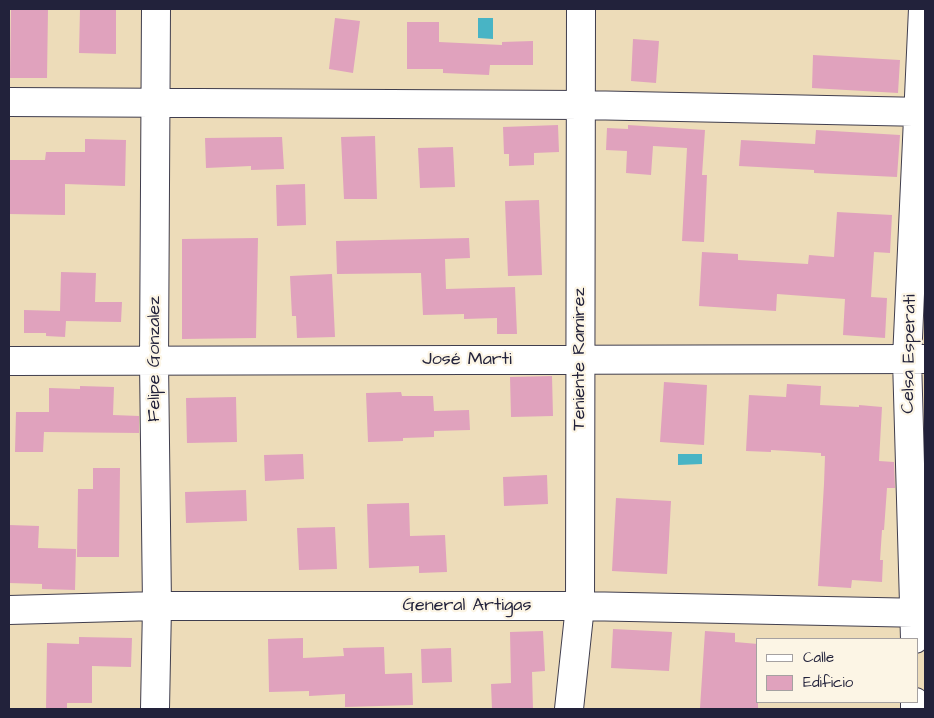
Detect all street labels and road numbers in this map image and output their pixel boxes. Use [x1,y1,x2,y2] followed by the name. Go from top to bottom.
[569,288,591,430] street label: Teniente Ramirez
[898,294,922,414] street label: Celsa Esperati
[144,296,166,422] street label: Felipe Gonzalez
[422,349,512,371] street label: José Marti
[402,595,532,617] street label: General Artigas

